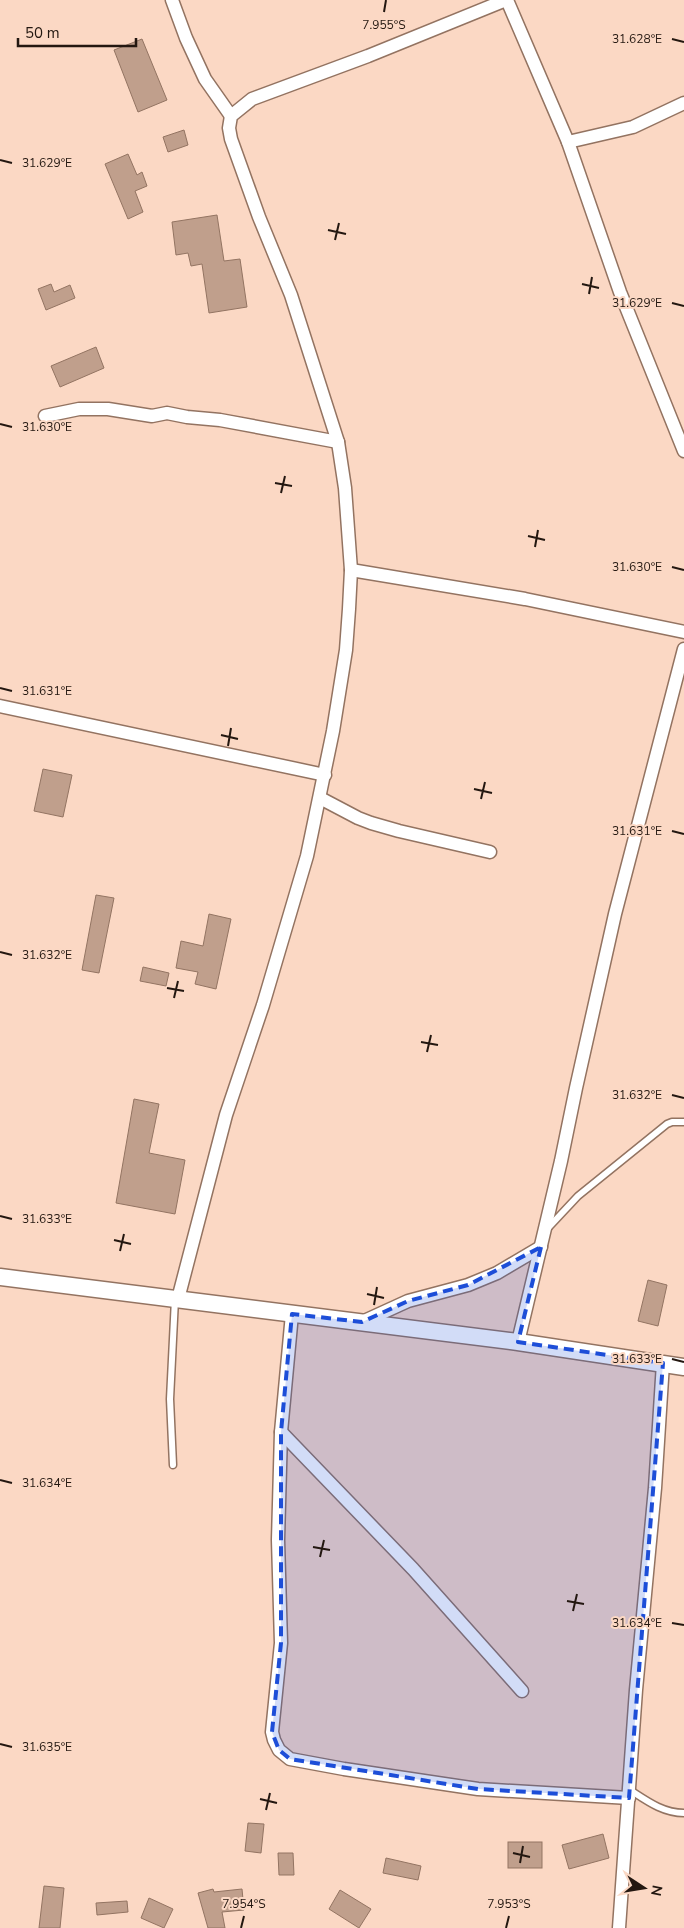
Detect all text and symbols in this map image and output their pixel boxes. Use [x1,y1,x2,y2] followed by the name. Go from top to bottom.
[18,15,135,47] scale bar
[362,17,406,33] text: 7.955°S
[25,23,60,43] text: 50 m
[612,31,662,47] text: 31.628°E
[22,155,72,171] text: 31.629°E
[612,295,662,311] text: 31.629°E
[22,419,72,435] text: 31.630°E
[612,559,662,575] text: 31.630°E
[22,683,72,699] text: 31.631°E
[612,823,662,839] text: 31.631°E
[22,947,72,963] text: 31.632°E
[612,1087,662,1103] text: 31.632°E
[22,1211,72,1227] text: 31.633°E
[612,1351,662,1367] text: 31.633°E
[22,1475,72,1491] text: 31.634°E
[612,1615,662,1631] text: 31.634°E
[22,1739,72,1755] text: 31.635°E
[619,1863,669,1913] north arrow
[646,1883,667,1898] text: N
[222,1896,266,1912] text: 7.954°S
[487,1896,531,1912] text: 7.953°S

